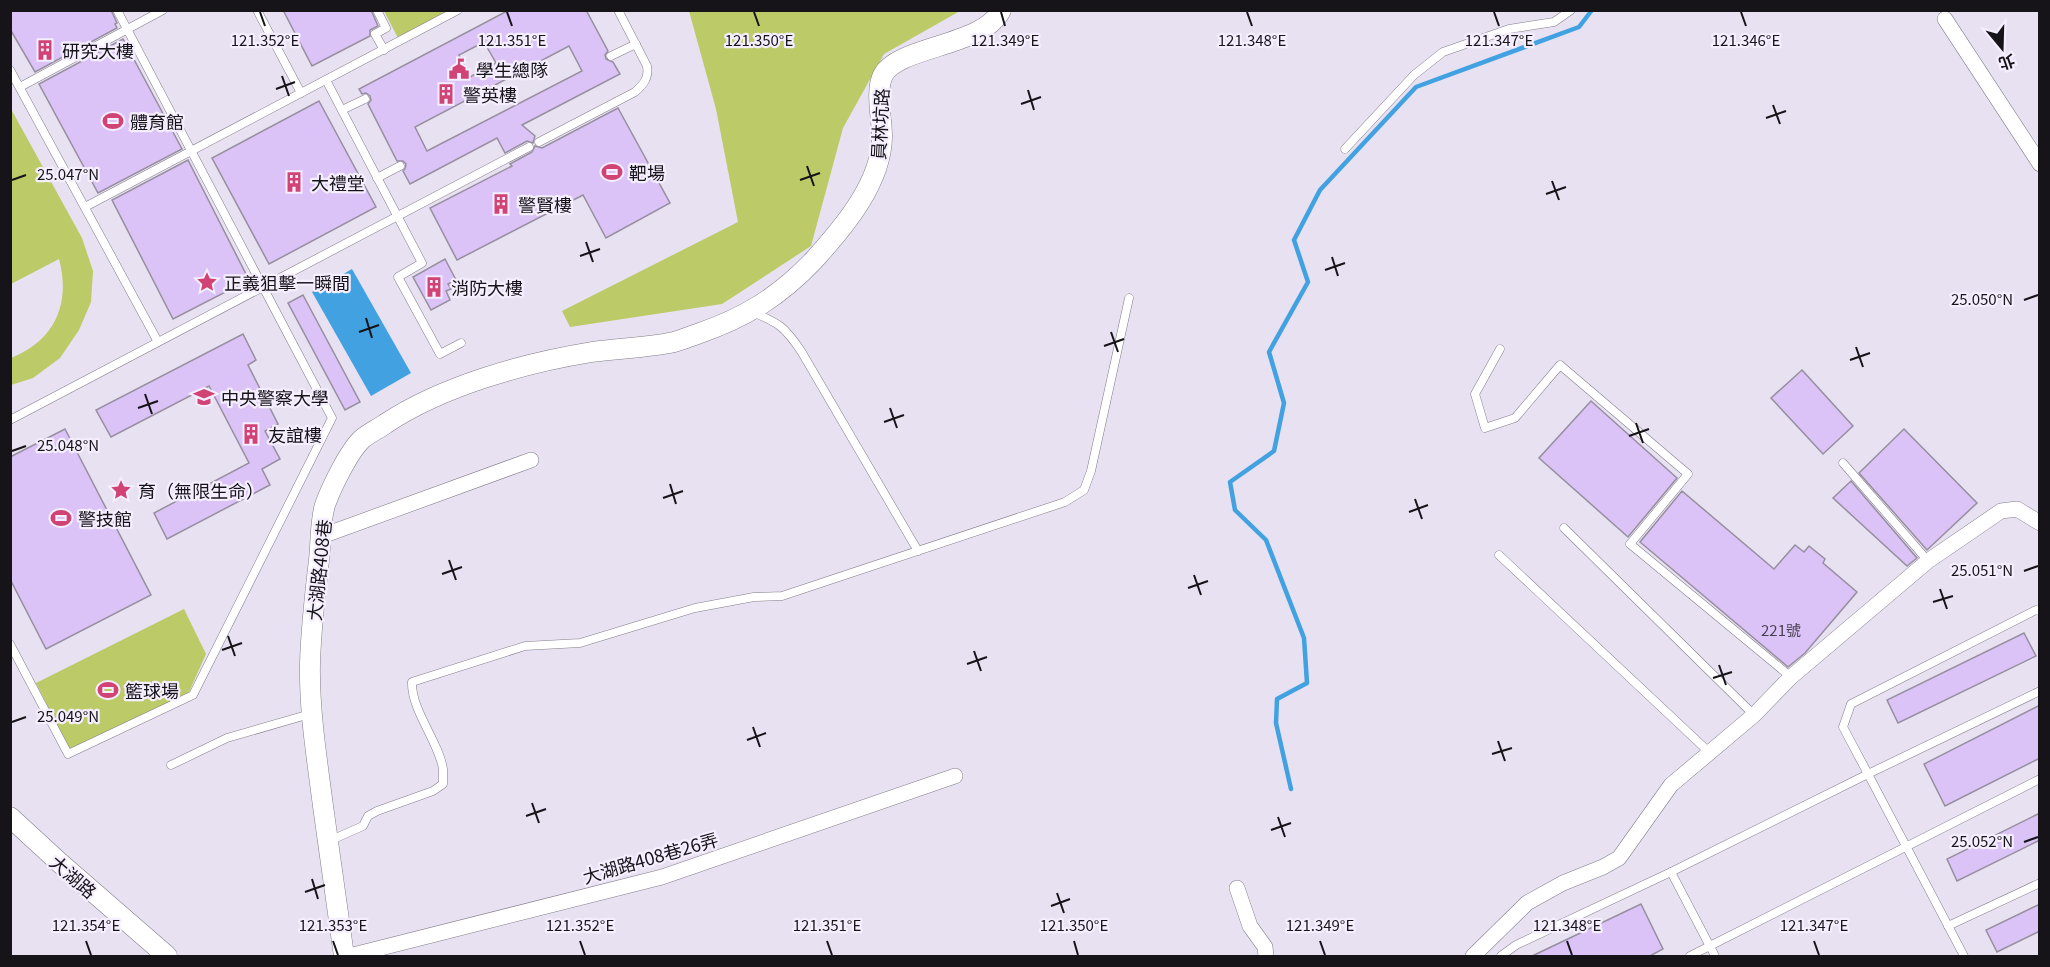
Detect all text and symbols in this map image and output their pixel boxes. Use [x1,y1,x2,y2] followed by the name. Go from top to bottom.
[1972,18,2032,78] north arrow
[231,29,299,50] text: 121.352°E
[478,29,546,50] text: 121.351°E
[725,29,793,50] text: 121.350°E
[971,29,1039,50] text: 121.349°E
[1218,29,1286,50] text: 121.348°E
[1465,29,1533,50] text: 121.347°E
[1712,29,1780,50] text: 121.346°E
[62,37,134,63] place label: 研究大樓
[33,38,57,62] building icon: 研究大樓
[1996,49,2019,77] text: 北
[476,56,548,82] place label: 學生總隊
[447,57,471,81] public building icon: 學生總隊
[463,81,517,107] place label: 警英樓
[434,82,458,106] building icon: 警英樓
[864,87,894,161] street label: 員林坑路
[130,108,184,134] place label: 體育館
[101,109,125,133] sports icon: 體育館
[629,159,665,185] place label: 靶場
[600,160,624,184] sports icon: 靶場
[37,163,99,184] text: 25.047°N
[311,169,365,195] place label: 大禮堂
[282,170,306,194] building icon: 大禮堂
[518,191,572,217] place label: 警賢樓
[489,192,513,216] building icon: 警賢樓
[224,269,350,295] place label: 正義狙擊一瞬間
[195,270,219,294] place icon: 正義狙擊一瞬間
[451,274,523,300] place label: 消防大樓
[422,275,446,299] building icon: 消防大樓
[1951,288,2013,309] text: 25.050°N
[221,384,329,410] place label: 中央警察大學
[192,385,216,409] school or university icon: 中央警察大學
[268,421,322,447] place label: 友誼樓
[239,422,263,446] building icon: 友誼樓
[37,434,99,455] text: 25.048°N
[138,477,264,503] place label: 育（無限生命）
[109,478,133,502] place icon: 育（無限生命）
[78,505,132,531] place label: 警技館
[49,506,73,530] sports icon: 警技館
[300,518,336,622] street label: 大湖路408巷
[1951,559,2013,580] text: 25.051°N
[1761,619,1801,640] house number: 221號
[125,677,179,703] place label: 籃球場
[96,678,120,702] sports icon: 籃球場
[37,705,99,726] text: 25.049°N
[579,825,721,889] street label: 大湖路408巷26弄
[1951,830,2013,851] text: 25.052°N
[45,848,103,904] street label: 大湖路
[52,914,120,935] text: 121.354°E
[299,914,367,935] text: 121.353°E
[546,914,614,935] text: 121.352°E
[793,914,861,935] text: 121.351°E
[1040,914,1108,935] text: 121.350°E
[1286,914,1354,935] text: 121.349°E
[1533,914,1601,935] text: 121.348°E
[1780,914,1848,935] text: 121.347°E

